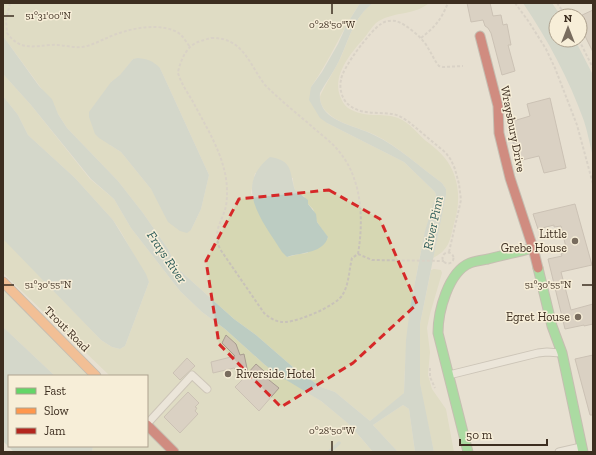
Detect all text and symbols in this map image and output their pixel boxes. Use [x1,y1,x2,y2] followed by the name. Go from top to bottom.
[548,8,588,48] north arrow
[25,10,71,22] text: 51°31'00"N
[564,12,573,25] text: N
[309,19,356,31] text: 0°28'50"W
[498,85,528,174] street label: Wraysbury Drive
[420,195,446,251] water label: River Pinn
[501,227,567,255] place label: Little Grebe House
[144,228,190,286] water label: Frays River
[570,236,580,246] marker: Little Grebe House
[25,279,72,291] text: 51°30'55"N
[525,279,572,291] text: 51°30'55"N
[41,303,93,355] street label: Trout Road
[506,310,570,324] place label: Egret House
[573,312,583,322] marker: Egret House
[236,367,315,381] place label: Riverside Hotel
[223,369,233,379] marker: Riverside Hotel
[8,375,148,447] legend
[44,384,67,398] text: Fast
[44,404,70,418] text: Slow
[460,421,547,447] scale bar
[44,424,66,438] text: Jam
[309,425,356,437] text: 0°28'50"W
[466,428,493,442] text: 50 m

